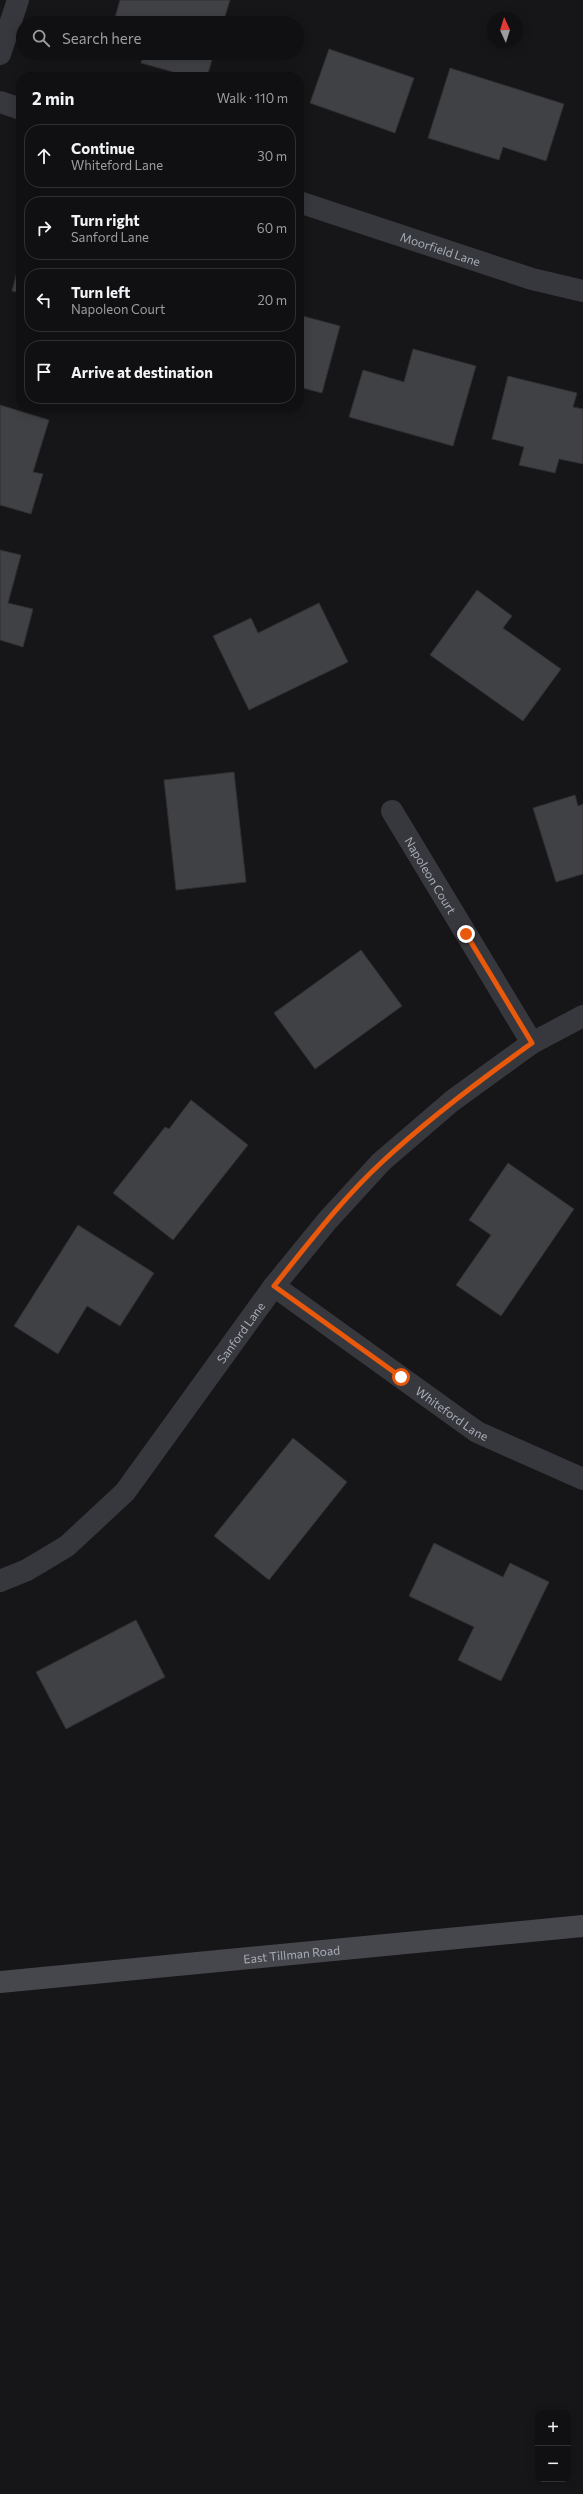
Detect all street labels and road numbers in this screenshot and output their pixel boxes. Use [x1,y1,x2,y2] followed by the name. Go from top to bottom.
[399,229,482,268] street label: Moorfield Lane
[402,834,459,916] street label: Napoleon Court
[214,1299,267,1366] street label: Sanford Lane
[413,1383,490,1443] street label: Whiteford Lane
[243,1942,341,1966] street label: East Tillman Road

